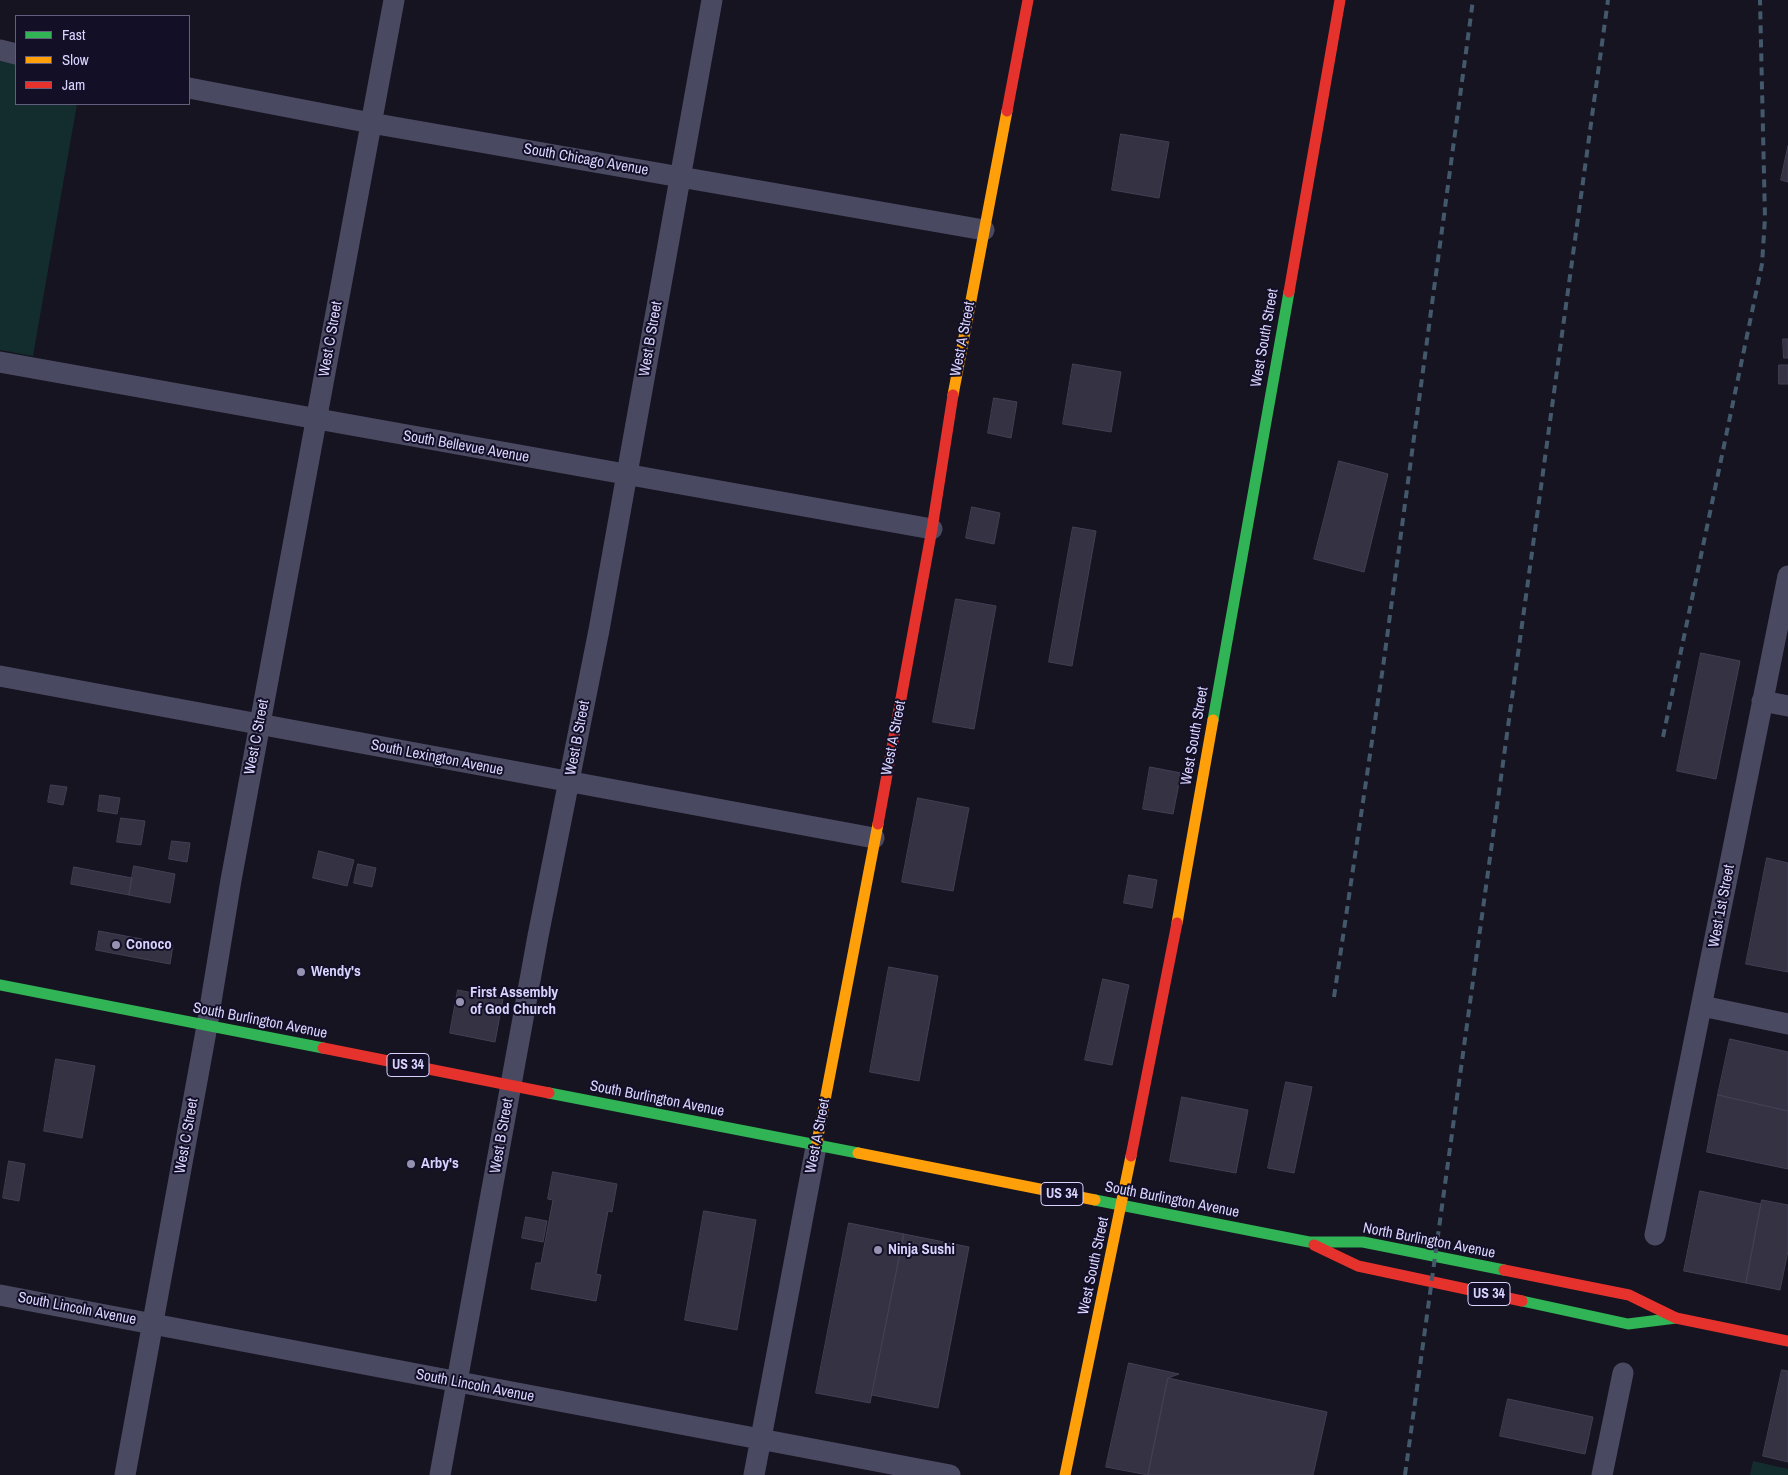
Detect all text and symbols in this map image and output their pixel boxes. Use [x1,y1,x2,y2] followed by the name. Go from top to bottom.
[15,15,190,105] legend
[62,24,85,45] text: Fast
[62,49,89,70] text: Slow
[62,74,85,95] text: Jam
[522,140,650,180] street label: South Chicago Avenue
[1247,287,1283,389] street label: West South Street
[316,300,346,378] street label: West C Street
[636,300,666,378] street label: West B Street
[947,300,979,378] street label: West A Street
[402,427,530,467] street label: South Bellevue Avenue
[1177,685,1213,787] street label: West South Street
[241,698,273,776] street label: West C Street
[562,699,594,777] street label: West B Street
[878,699,910,777] street label: West A Street
[369,736,505,780] street label: South Lexington Avenue
[1705,863,1739,949] street label: West 1st Street
[126,936,172,954] place label: Conoco
[110,939,122,951] marker: Conoco
[311,963,361,981] place label: Wendy's
[295,966,307,978] marker: Wendy's
[470,984,558,1019] place label: First Assembly of God Church
[454,996,466,1008] marker: First Assembly of God Church
[191,999,329,1043] street label: South Burlington Avenue
[387,1054,429,1076] road number: US 34
[588,1077,726,1121] street label: South Burlington Avenue
[172,1097,202,1175] street label: West C Street
[487,1097,517,1175] street label: West B Street
[802,1097,834,1175] street label: West A Street
[421,1155,459,1173] place label: Arby's
[405,1158,417,1170] marker: Arby's
[1103,1178,1241,1222] street label: South Burlington Avenue
[1041,1182,1083,1206] road number: US 34
[1075,1215,1113,1317] street label: West South Street
[1361,1219,1497,1263] street label: North Burlington Avenue
[888,1241,955,1259] place label: Ninja Sushi
[872,1244,884,1256] marker: Ninja Sushi
[1468,1282,1510,1306] road number: US 34
[16,1289,138,1329] street label: South Lincoln Avenue
[414,1366,536,1406] street label: South Lincoln Avenue

